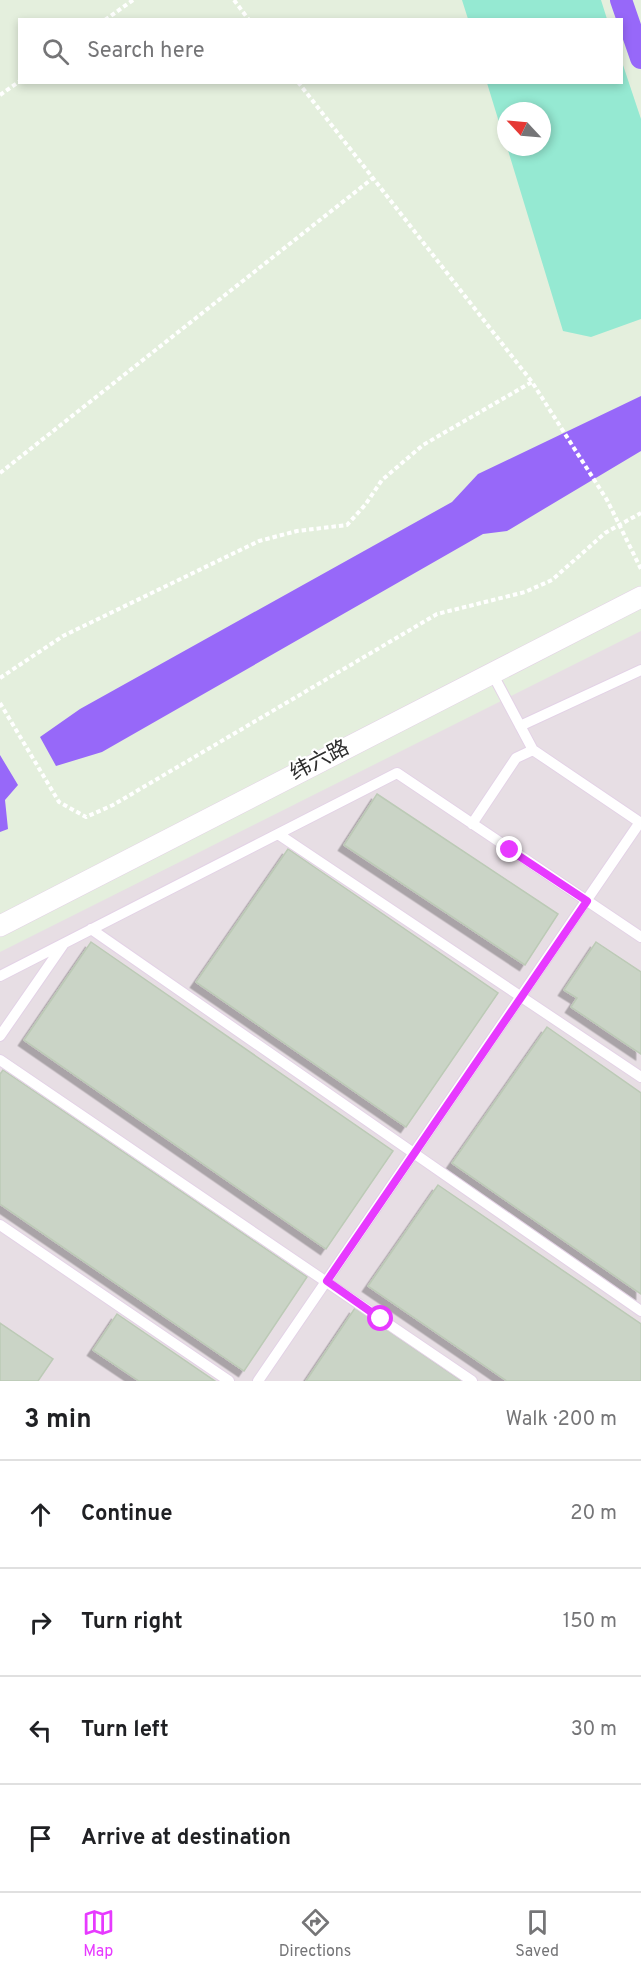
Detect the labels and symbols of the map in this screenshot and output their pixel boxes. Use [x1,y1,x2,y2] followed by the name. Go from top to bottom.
[497,102,551,156] north arrow
[286,735,354,787] street label: 纬六路
[496,836,522,862] route end
[367,1305,393,1331] route start

